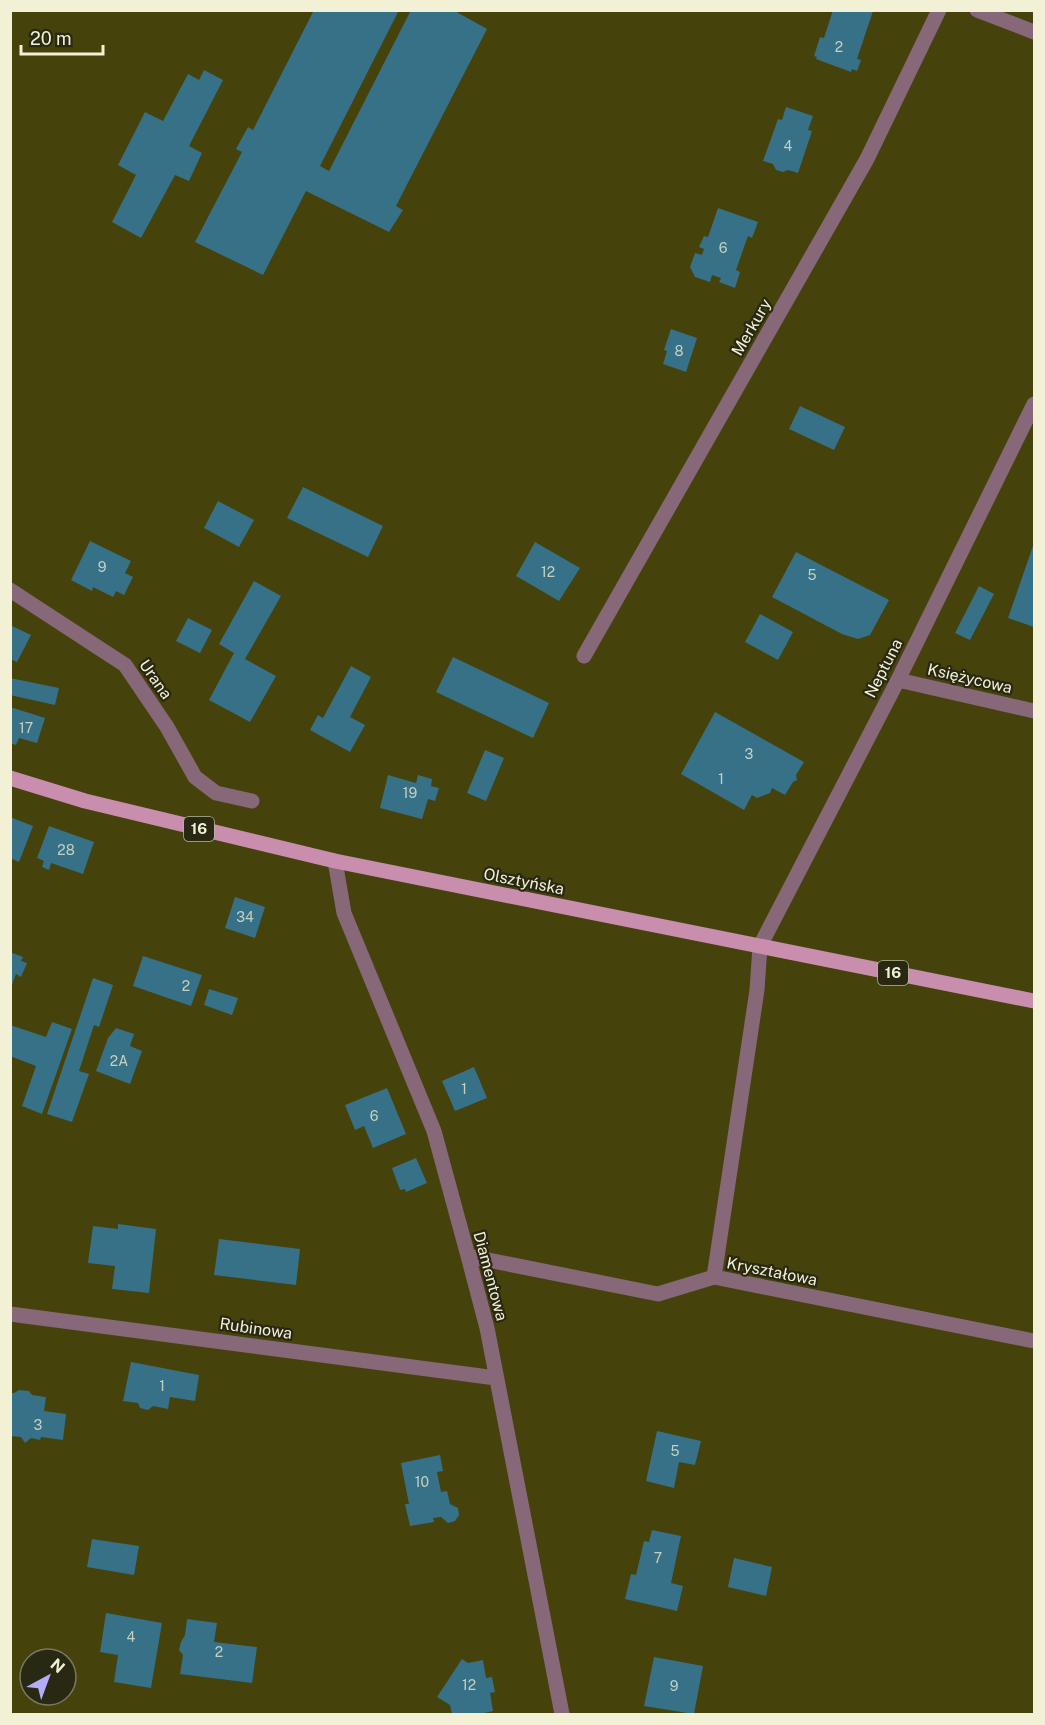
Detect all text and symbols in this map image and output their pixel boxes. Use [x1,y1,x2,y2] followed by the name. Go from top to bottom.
[21,18,104,56] scale bar
[30,28,72,49] text: 20 m
[835,39,843,55] house number: 2
[784,138,793,154] house number: 4
[719,240,728,256] house number: 6
[728,295,776,359] street label: Merkury
[674,343,684,359] house number: 8
[98,559,107,575] house number: 9
[541,564,555,580] house number: 12
[808,567,817,583] house number: 5
[861,636,906,701] street label: Neptuna
[135,656,176,703] street label: Urana
[926,660,1014,697] street label: Księżycowa
[19,720,33,736] house number: 17
[745,746,754,762] house number: 3
[718,771,724,787] house number: 1
[403,785,417,801] house number: 19
[184,817,214,841] road number: 16
[57,842,75,858] house number: 28
[482,864,566,899] street label: Olsztyńska
[236,909,254,925] house number: 34
[878,961,908,985] road number: 16
[182,978,190,994] house number: 2
[110,1053,128,1069] house number: 2A
[461,1081,467,1097] house number: 1
[370,1108,379,1124] house number: 6
[469,1229,512,1323] street label: Diamentowa
[725,1253,819,1290] street label: Kryształowa
[218,1314,293,1343] street label: Rubinowa
[159,1378,165,1394] house number: 1
[34,1417,43,1433] house number: 3
[671,1443,680,1459] house number: 5
[415,1474,429,1490] house number: 10
[654,1550,662,1566] house number: 7
[127,1629,136,1645] house number: 4
[215,1644,223,1660] house number: 2
[18,1647,78,1707] north arrow
[47,1655,68,1677] text: N
[462,1677,476,1693] house number: 12
[670,1678,679,1694] house number: 9

